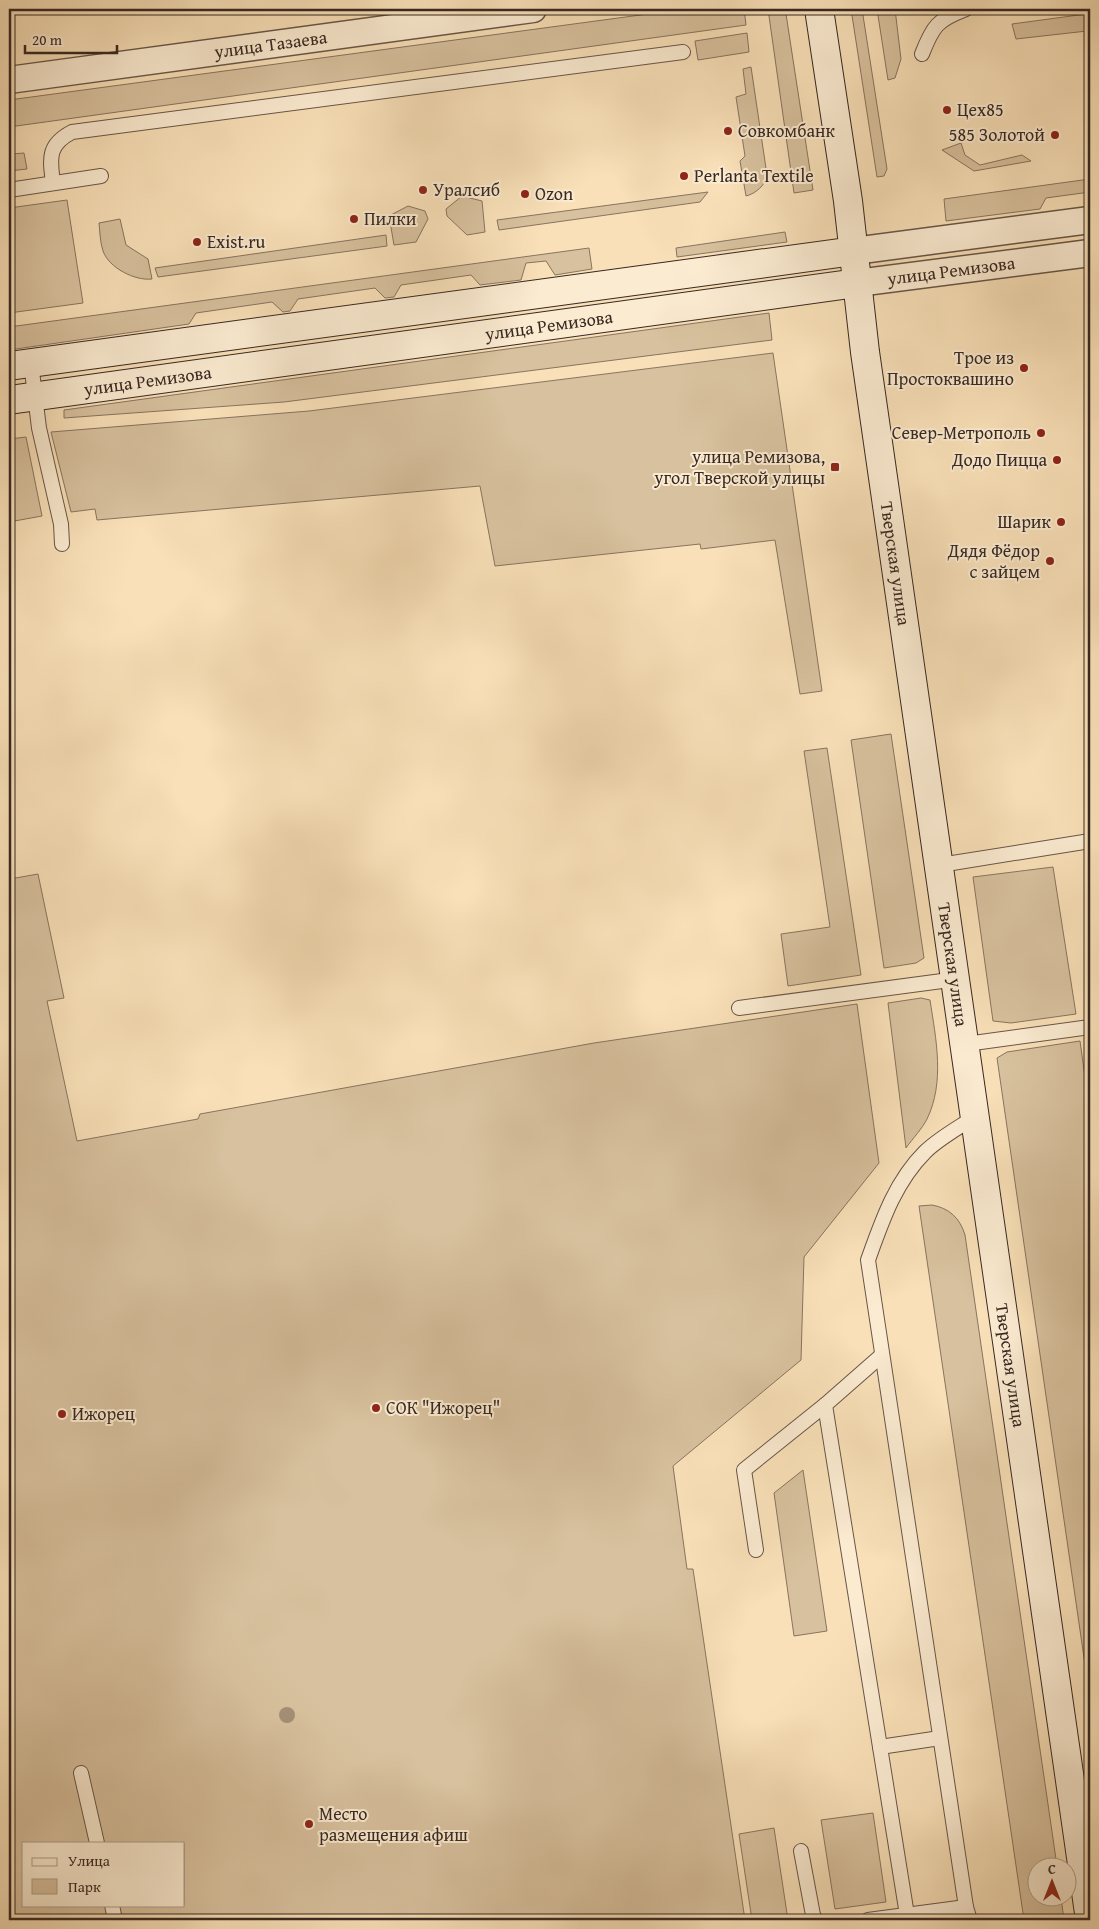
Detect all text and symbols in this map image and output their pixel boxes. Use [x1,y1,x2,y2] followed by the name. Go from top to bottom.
[25,22,118,54] scale bar
[212,23,329,65] street label: улица Тазаева
[32,29,63,50] text: 20 m
[957,96,1004,123] place label: Цех85
[941,104,953,116] marker: Цех85
[738,117,835,144] place label: Совкомбанк
[949,121,1045,148] place label: 585 Золотой
[722,125,734,137] marker: Совкомбанк
[1049,129,1061,141] marker: 585 Золотой
[694,162,814,189] place label: Perlanta Textile
[678,170,690,182] marker: Perlanta Textile
[433,176,500,203] place label: Уралсиб
[535,180,573,207] place label: Ozon
[417,184,429,196] marker: Уралсиб
[519,188,531,200] marker: Ozon
[364,205,417,232] place label: Пилки
[348,213,360,225] marker: Пилки
[207,228,266,255] place label: Exist.ru
[191,236,203,248] marker: Exist.ru
[885,249,1017,292] street label: улица Ремизова
[482,303,615,347] street label: улица Ремизова
[887,344,1014,392] place label: Трое из Простоквашино
[81,358,214,403] street label: улица Ремизова
[1018,362,1030,374] marker: Трое из Простоквашино
[892,419,1031,446] place label: Север-Метрополь
[1035,427,1047,439] marker: Север-Метрополь
[653,443,825,491] place label: улица Ремизова, угол Тверской улицы
[951,446,1047,473] place label: Додо Пицца
[1051,454,1063,466] marker: Додо Пицца
[829,461,841,473] marker: улица Ремизова, угол Тверской улицы
[874,500,918,628] street label: Тверская улица
[998,508,1052,535] place label: Шарик
[1055,516,1067,528] marker: Шарик
[947,537,1040,585] place label: Дядя Фёдор с зайцем
[1044,555,1056,567] marker: Дядя Фёдор с зайцем
[931,901,976,1029] street label: Тверская улица
[989,1302,1033,1429] street label: Тверская улица
[386,1394,500,1421] place label: СОК "Ижорец"
[72,1400,135,1427] place label: Ижорец
[370,1402,382,1414] marker: СОК "Ижорец"
[56,1408,68,1420] marker: Ижорец
[319,1800,468,1848] place label: Место размещения афиш
[303,1818,315,1830] marker: Место размещения афиш
[22,1842,185,1906] legend
[68,1850,111,1871] text: Улица
[1026,1856,1076,1906] north arrow
[1048,1859,1056,1879] text: С
[68,1876,101,1897] text: Парк

